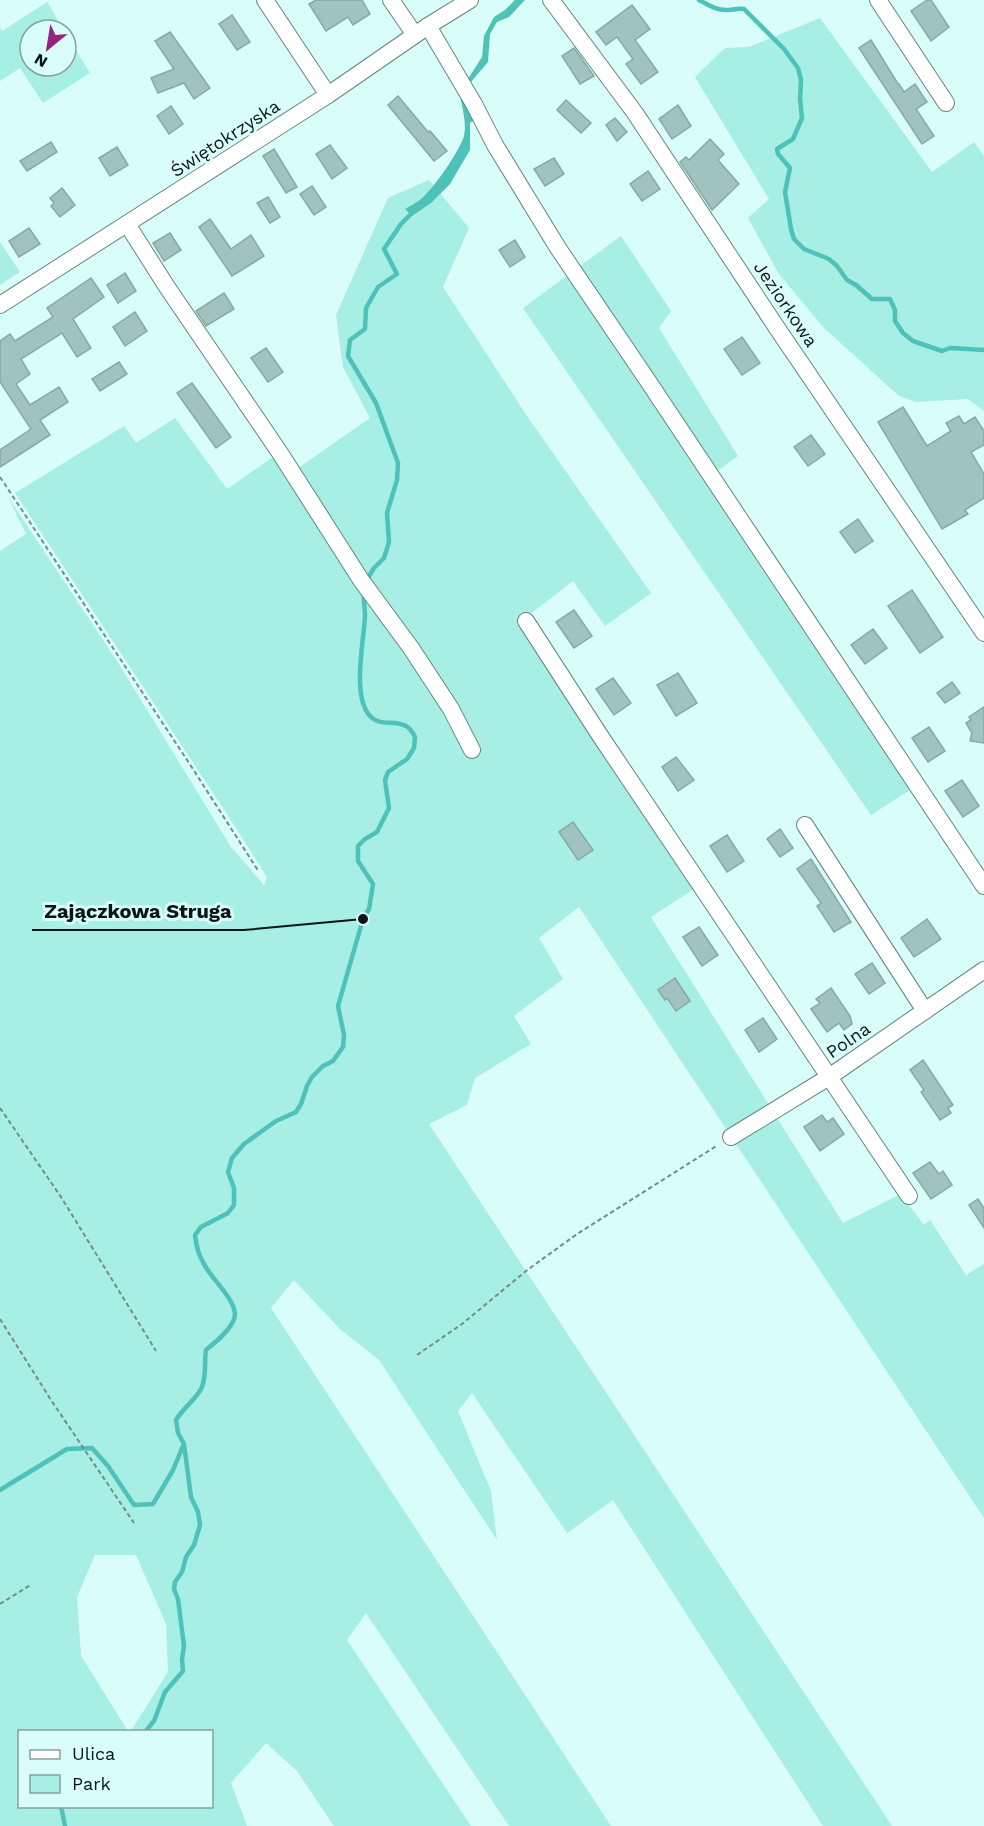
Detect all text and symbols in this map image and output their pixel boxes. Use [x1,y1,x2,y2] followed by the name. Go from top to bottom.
[18,18,78,78] north arrow
[31,49,51,72] text: N
[167,95,283,181] street label: Świętokrzyska
[750,257,822,351] street label: Jeziorkowa
[32,892,244,930] callout: Zajączkowa Struga
[44,899,232,923] text: Zajączkowa Struga
[822,1018,874,1062] street label: Polna
[18,1730,213,1808] legend
[72,1743,115,1764] text: Ulica
[72,1773,111,1794] text: Park

